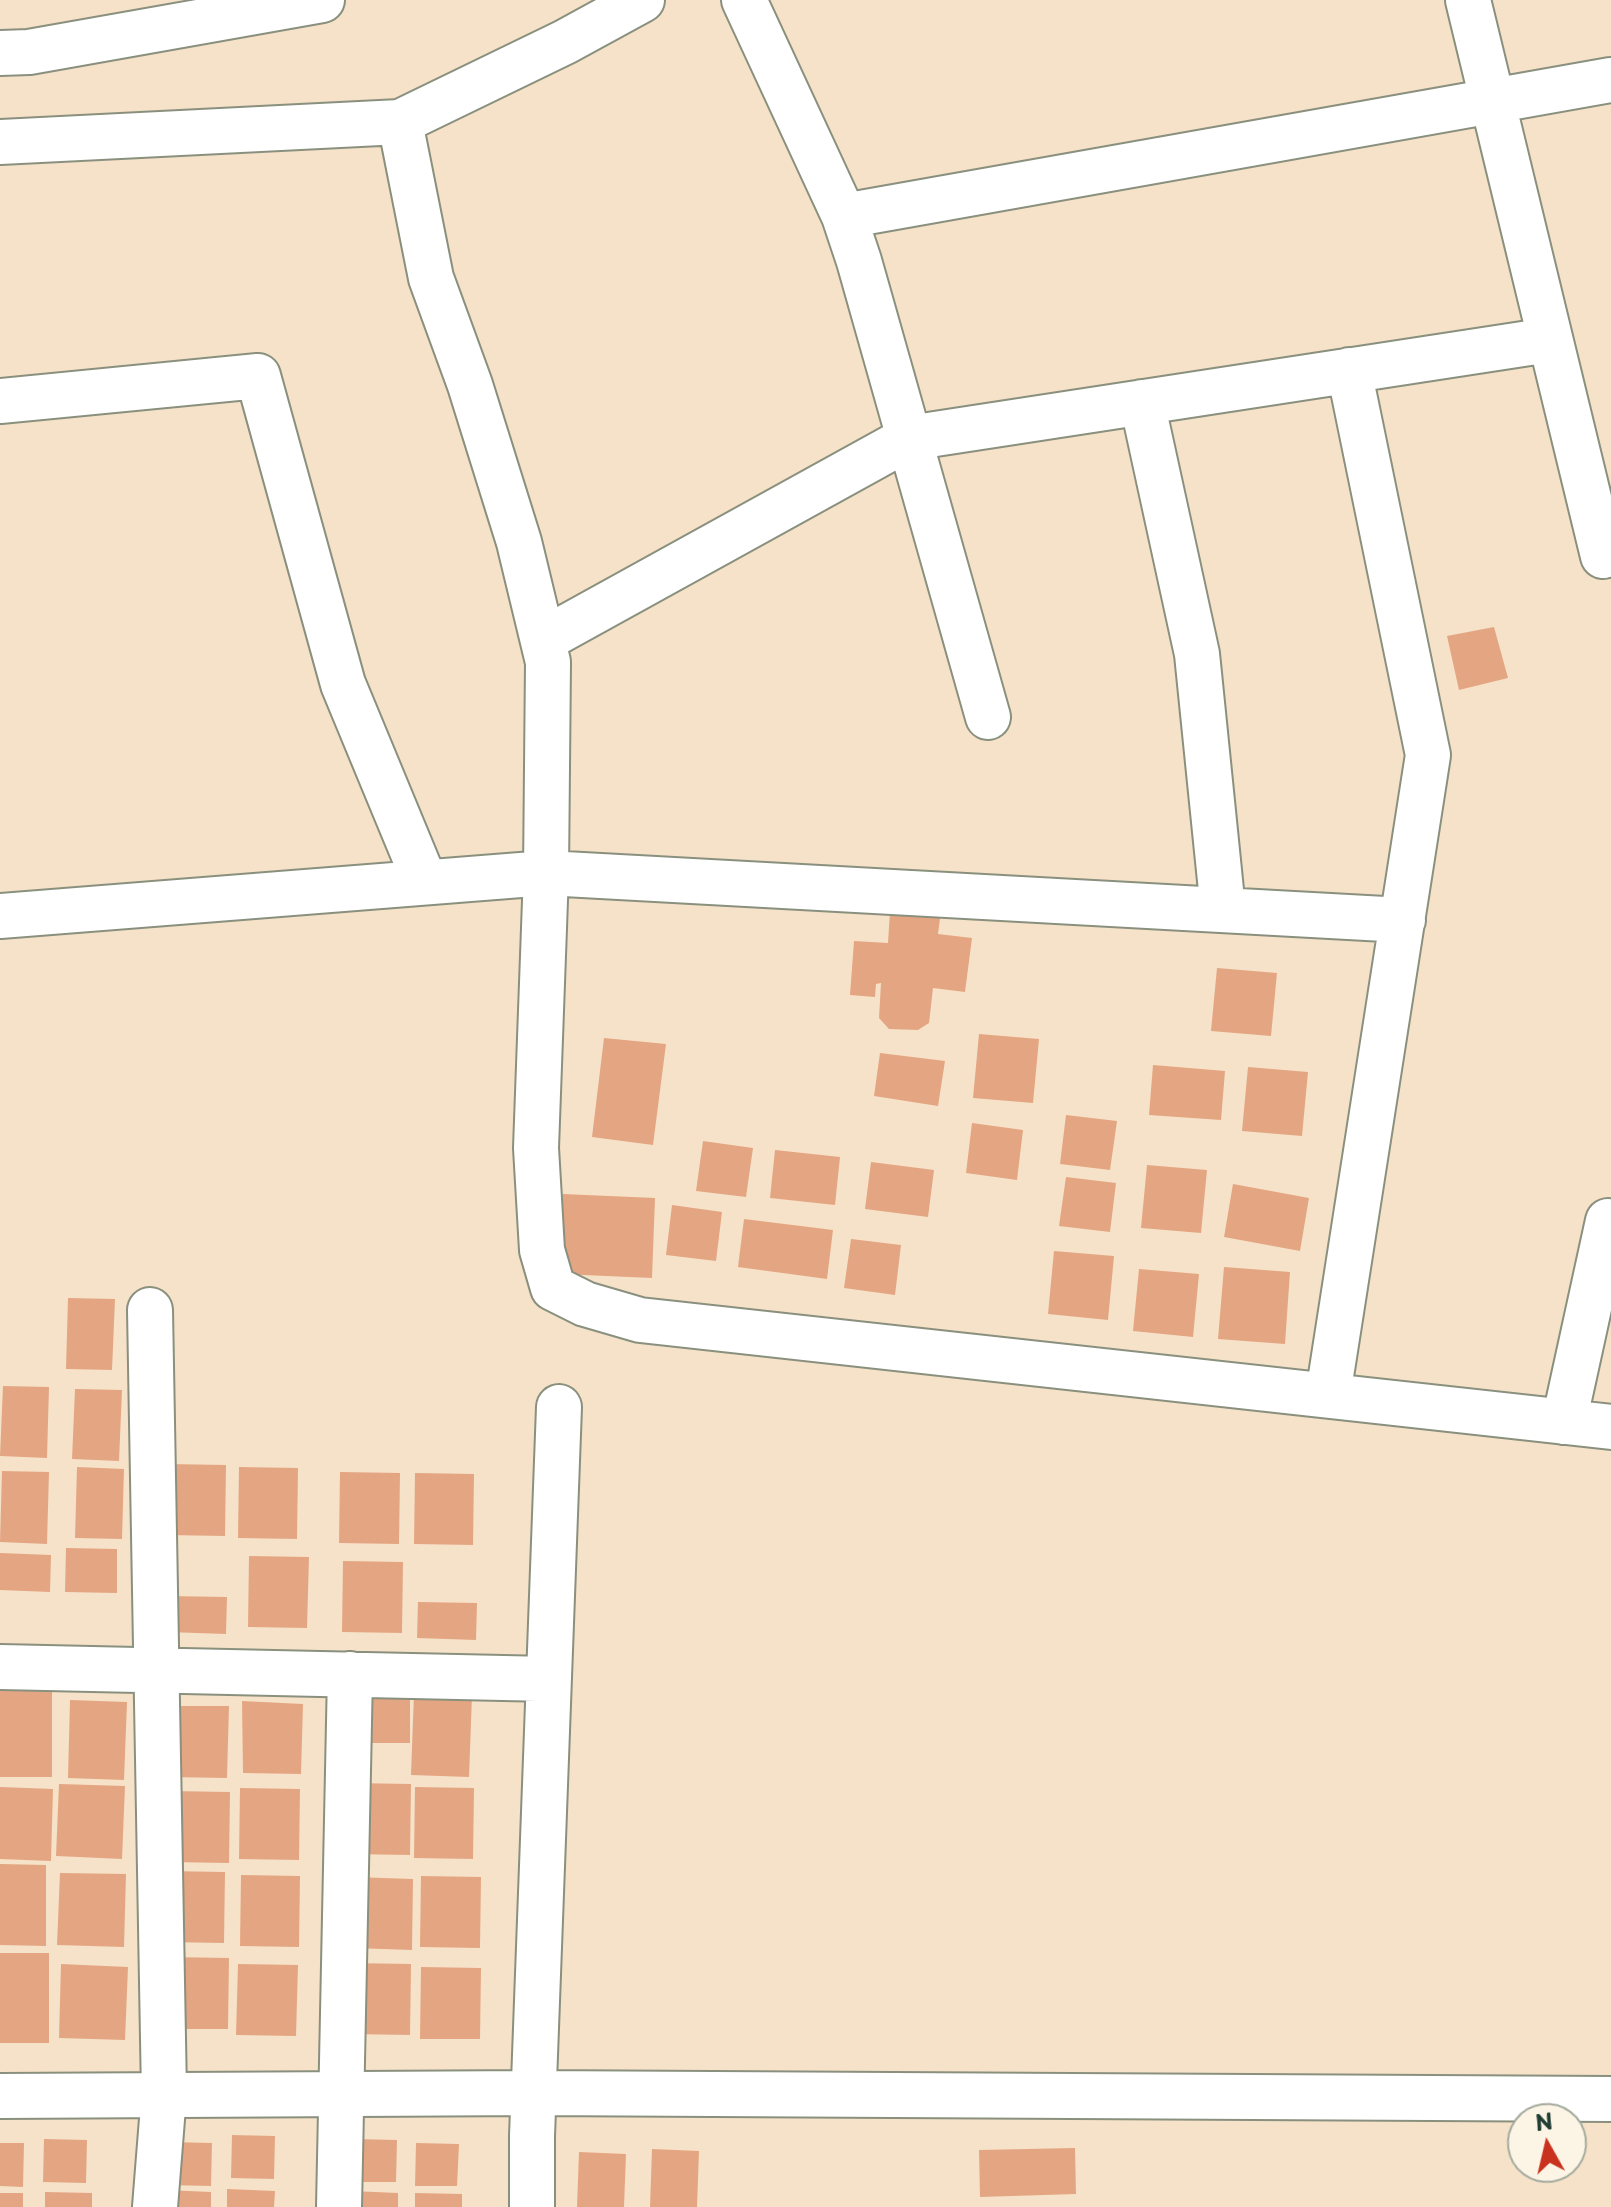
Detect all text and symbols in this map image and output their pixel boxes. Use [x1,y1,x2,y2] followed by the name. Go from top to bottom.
[1507,2103,1587,2183] north arrow
[1533,2103,1555,2138] text: N

